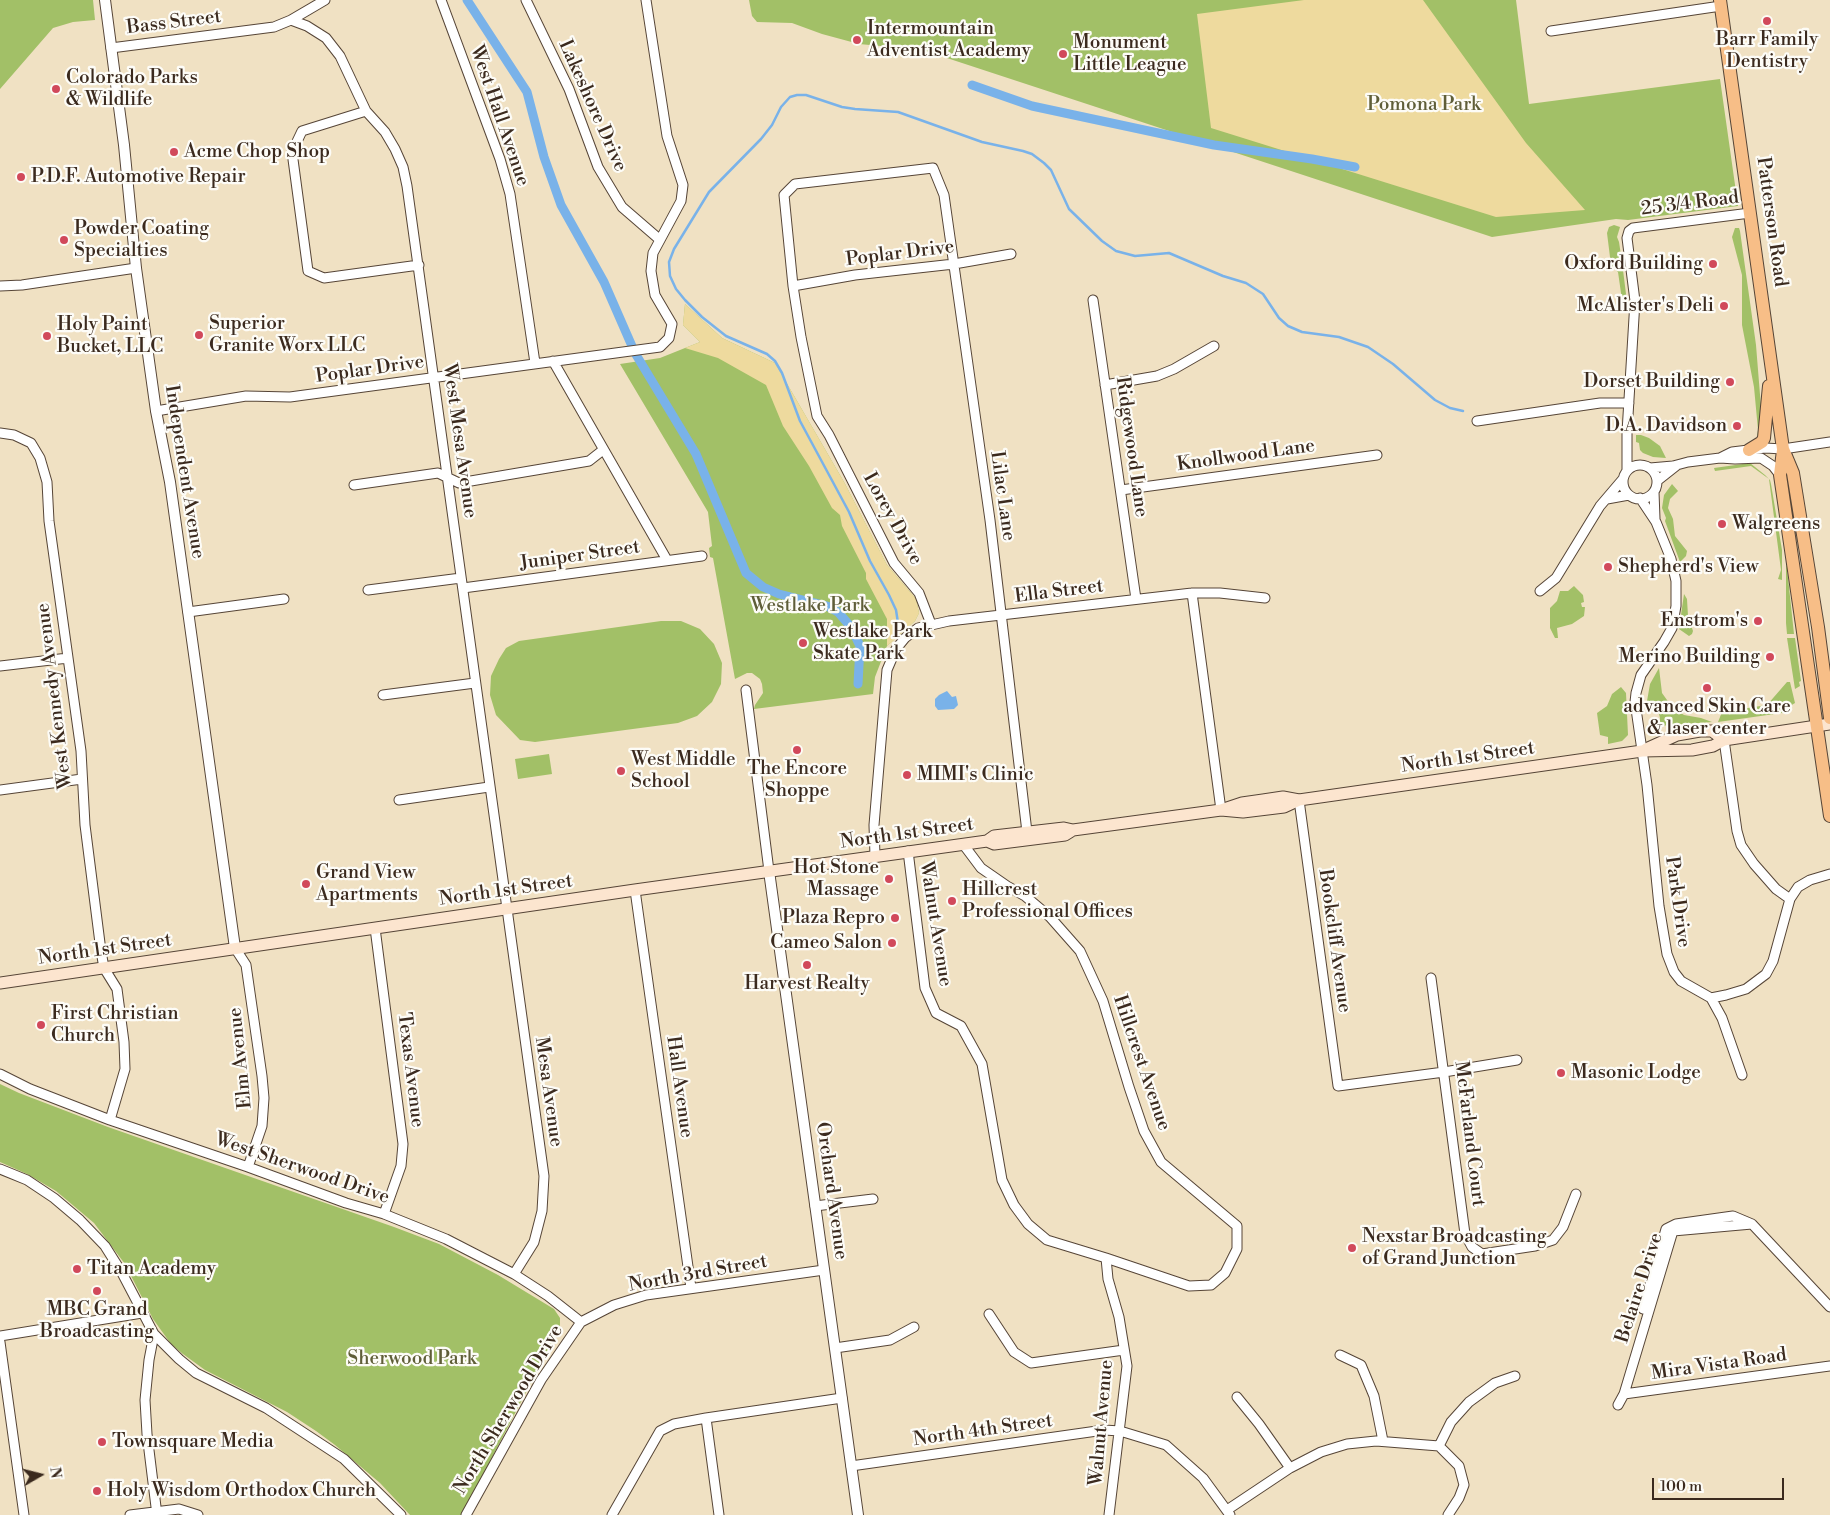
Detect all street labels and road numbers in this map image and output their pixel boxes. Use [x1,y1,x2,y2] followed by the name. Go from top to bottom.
[125,6,223,40] street label: Bass Street
[553,37,631,175] street label: Lakeshore Drive
[464,43,534,189] street label: West Hall Avenue
[1751,156,1791,288] street label: Patterson Road
[1640,187,1740,221] street label: 25 3/4 Road
[844,236,956,272] street label: Poplar Drive
[314,351,426,389] street label: Poplar Drive
[437,362,481,520] street label: West Mesa Avenue
[1110,375,1152,519] street label: Ridgewood Lane
[159,383,209,561] street label: Independent Avenue
[1176,435,1316,477] street label: Knollwood Lane
[984,450,1020,542] street label: Lilac Lane
[857,469,927,569] street label: Lorey Drive
[519,536,641,576] street label: Juniper Street
[1013,575,1105,609] street label: Ella Street
[32,602,78,790] street label: West Kennedy Avenue
[1400,737,1536,779] street label: North 1st Street
[839,813,975,855] street label: North 1st Street
[1659,855,1695,949] street label: Park Drive
[914,860,956,988] street label: Walnut Avenue
[1313,868,1355,1014] street label: Bookcliff Avenue
[438,870,574,912] street label: North 1st Street
[37,929,173,971] street label: North 1st Street
[1107,992,1175,1134] street label: Hillcrest Avenue
[224,1006,258,1110] street label: Elm Avenue
[392,1011,428,1129] street label: Texas Avenue
[661,1035,697,1139] street label: Hall Avenue
[529,1036,567,1148] street label: Mesa Avenue
[1449,1060,1489,1208] street label: McFarland Court
[810,1121,852,1261] street label: Orchard Avenue
[212,1128,392,1210] street label: West Sherwood Drive
[1611,1230,1669,1346] street label: Belaire Drive
[627,1251,769,1297] street label: North 3rd Street
[449,1321,569,1499] street label: North Sherwood Drive
[1650,1344,1788,1386] street label: Mira Vista Road
[1085,1359,1119,1487] street label: Walnut Avenue
[912,1410,1054,1452] street label: North 4th Street

